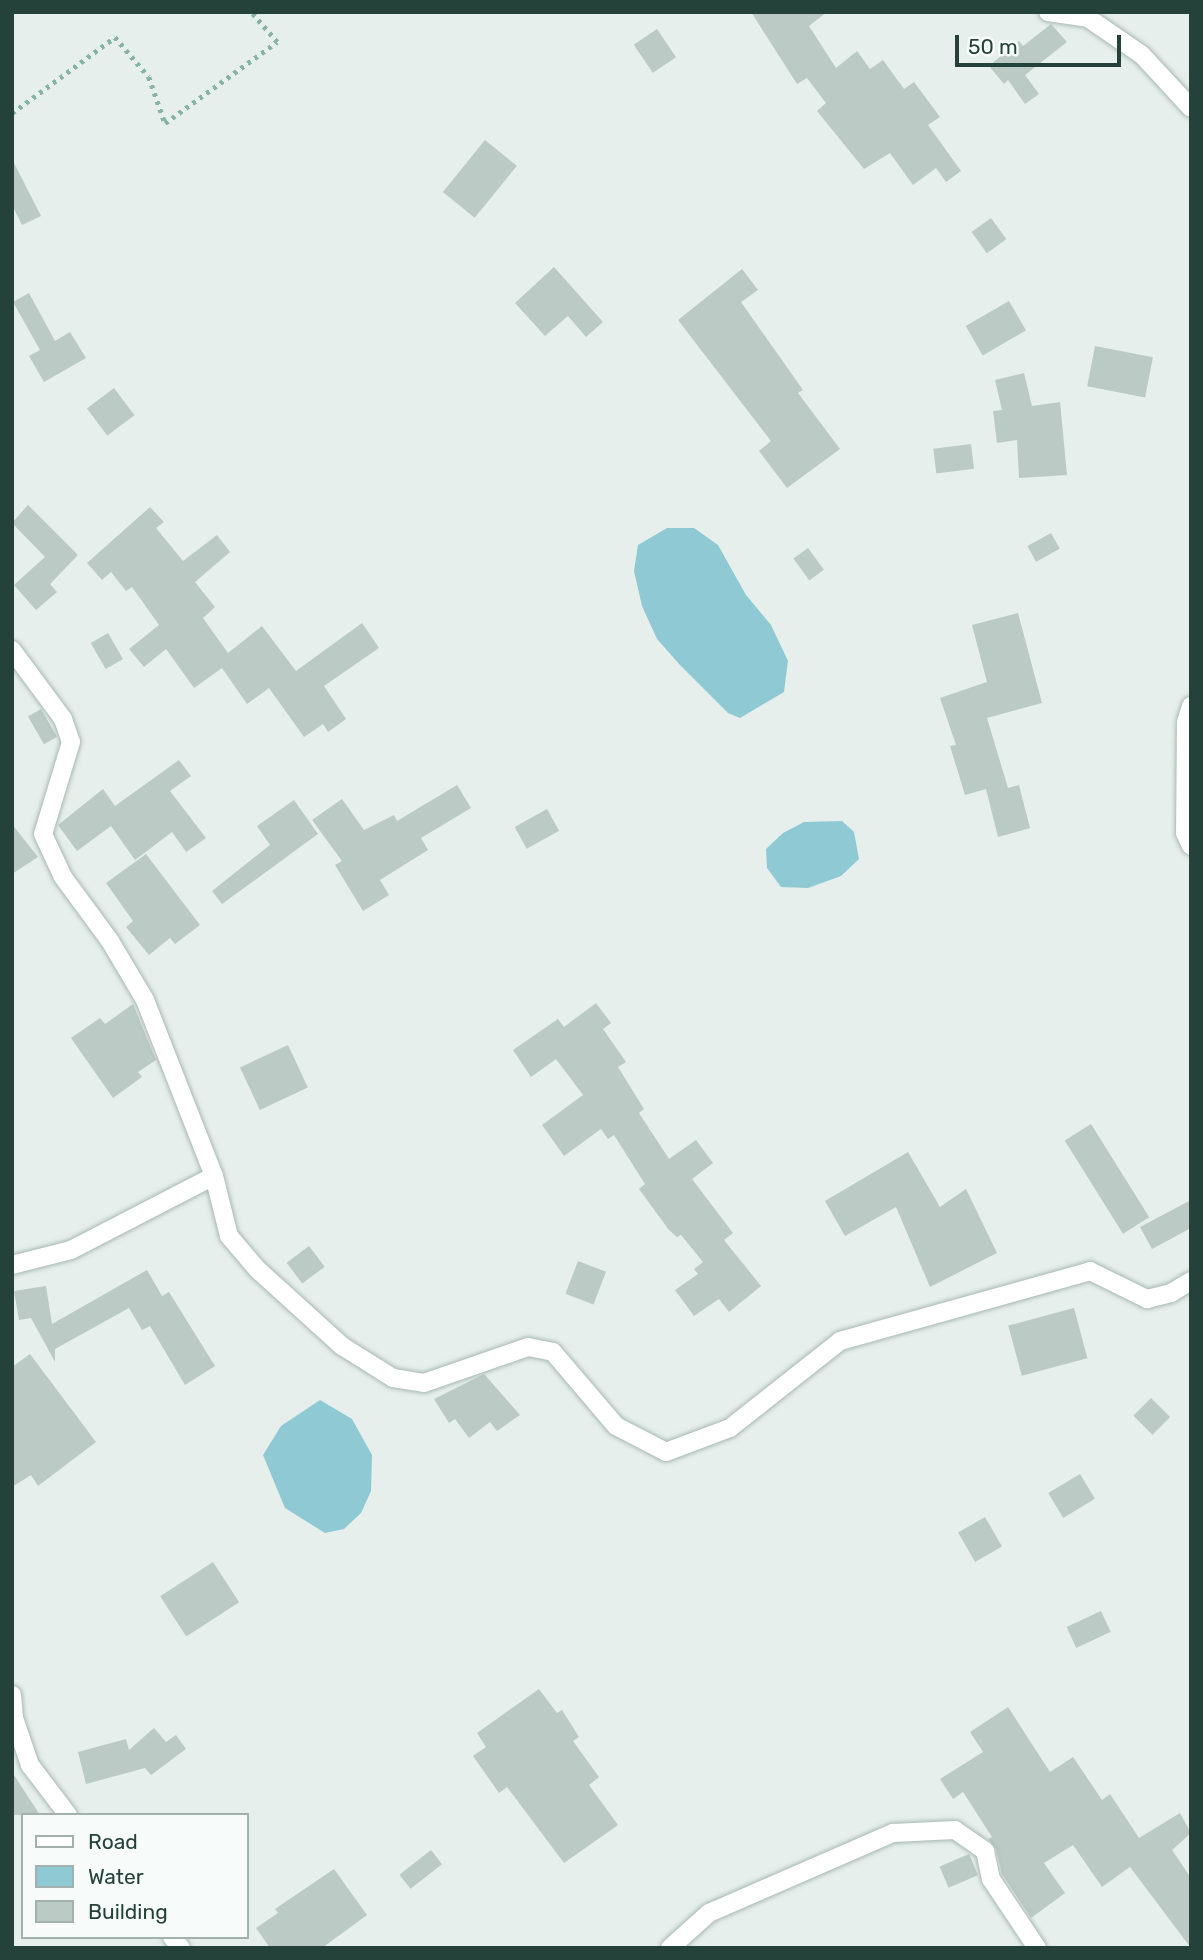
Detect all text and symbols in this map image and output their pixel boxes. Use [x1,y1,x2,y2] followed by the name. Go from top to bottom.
[958,21,1124,65] scale bar
[968,34,1018,59] text: 50 m
[21,1813,248,1939] legend
[88,1829,138,1854] text: Road
[88,1864,144,1889] text: Water
[88,1899,168,1924] text: Building

